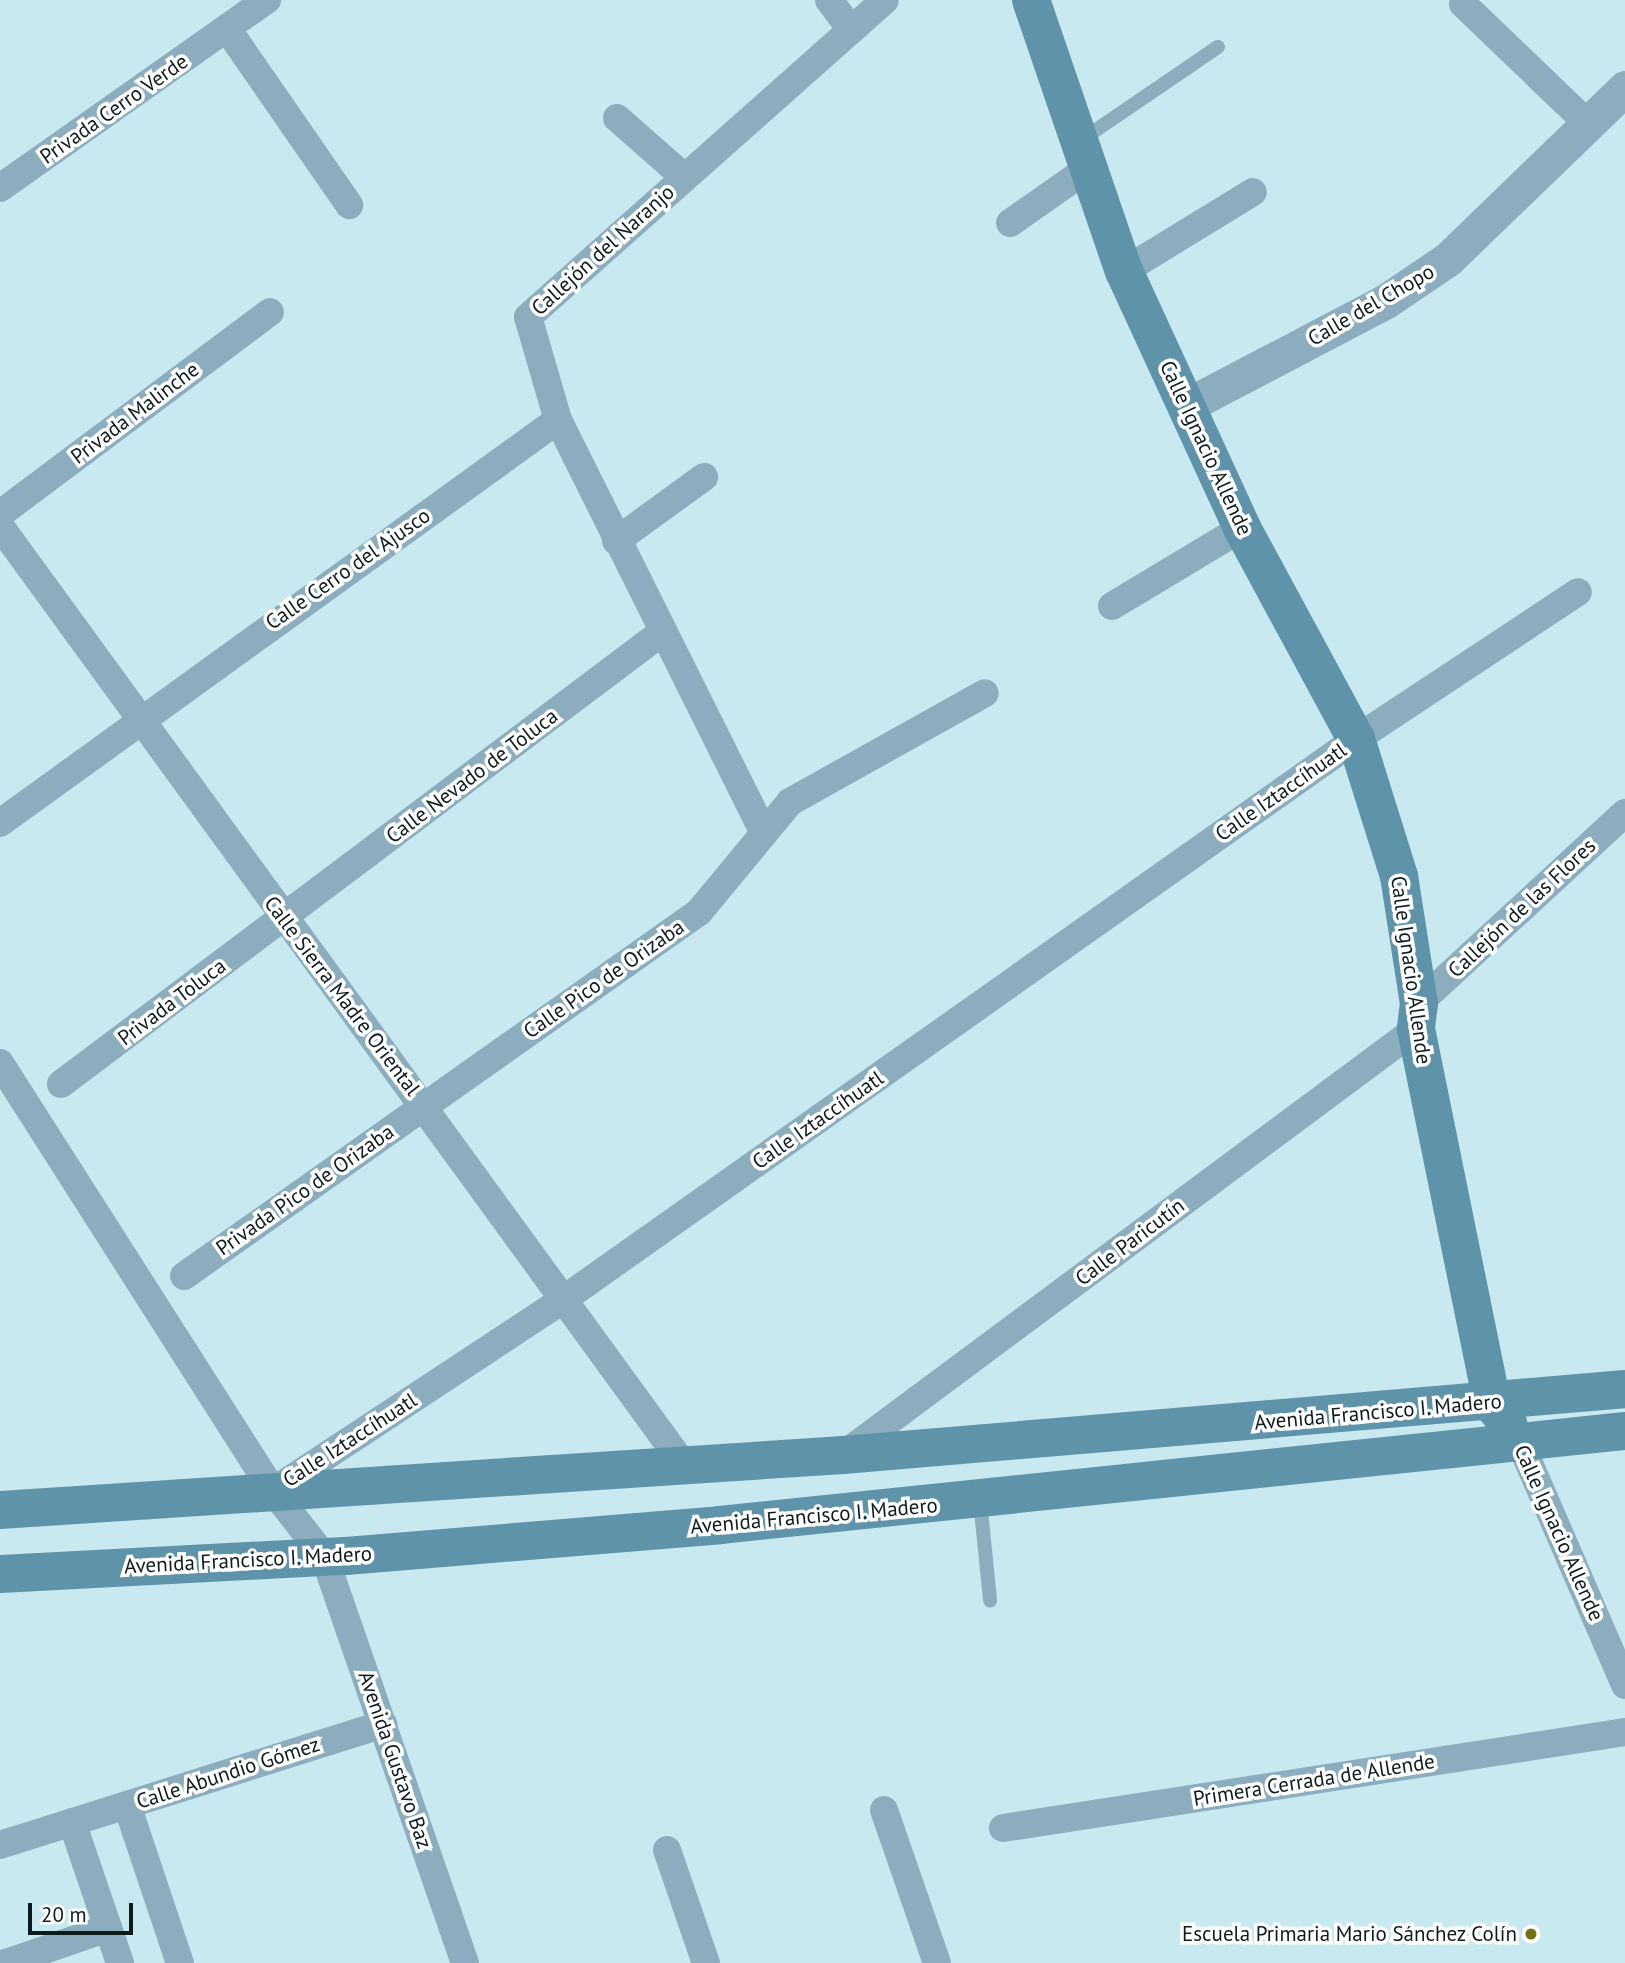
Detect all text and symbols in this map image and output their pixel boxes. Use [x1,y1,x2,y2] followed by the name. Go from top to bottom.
[35,48,193,170] street label: Privada Cerro Verde
[527,179,679,321] street label: Callejón del Naranjo
[1303,259,1439,351] street label: Calle del Chopo
[1154,356,1258,540] street label: Calle Ignacio Allende
[66,357,204,469] street label: Privada Malinche
[261,503,435,635] street label: Calle Cerro del Ajusco
[381,703,563,849] street label: Calle Nevado de Toluca
[1211,737,1351,847] street label: Calle Iztaccíhuatl
[1443,833,1601,983] street label: Callejón de las Flores
[1385,874,1437,1066] street label: Calle Ignacio Allende
[259,891,425,1101] street label: Calle Sierra Madre Oriental
[519,914,689,1044] street label: Calle Pico de Orizaba
[113,953,231,1051] street label: Privada Toluca
[748,1065,888,1175] street label: Calle Iztaccíhuatl
[211,1119,399,1261] street label: Privada Pico de Orizaba
[1071,1193,1189,1291] street label: Calle Paricutín
[278,1387,422,1493] street label: Calle Iztaccíhuatl
[1252,1389,1504,1435] street label: Avenida Francisco I. Madero
[1509,1441,1609,1625] street label: Calle Ignacio Allende
[688,1493,940,1539] street label: Avenida Francisco I. Madero
[123,1541,373,1579] street label: Avenida Francisco I. Madero
[353,1668,437,1852] street label: Avenida Gustavo Baz
[133,1731,323,1815] street label: Calle Abundio Gómez
[1191,1748,1437,1812] street label: Primera Cerrada de Allende
[32,1890,136,1934] scale bar
[41,1901,87,1928] text: 20 m
[1181,1921,1517,1947] place label: Escuela Primaria Mario Sánchez Colín
[1523,1926,1539,1942] marker: Escuela Primaria Mario Sánchez Colín

